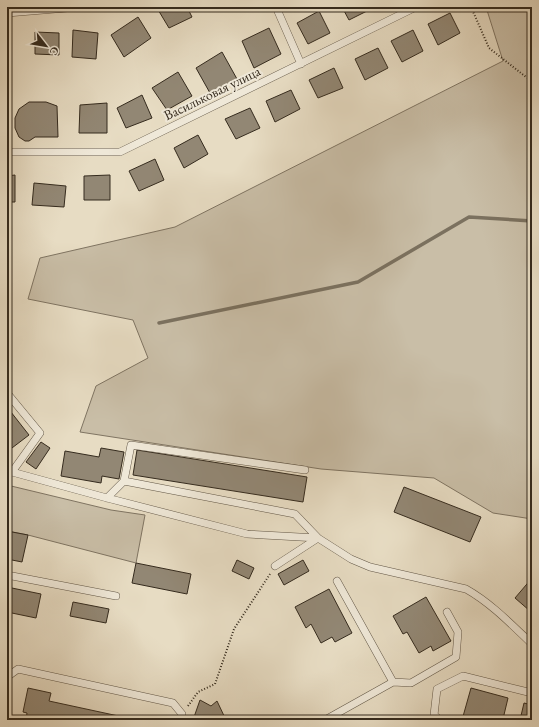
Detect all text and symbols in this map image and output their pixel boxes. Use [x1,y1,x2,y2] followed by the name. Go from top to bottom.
[26,26,66,66] north arrow
[46,44,63,58] text: С
[161,62,264,124] street label: Васильковая улица

